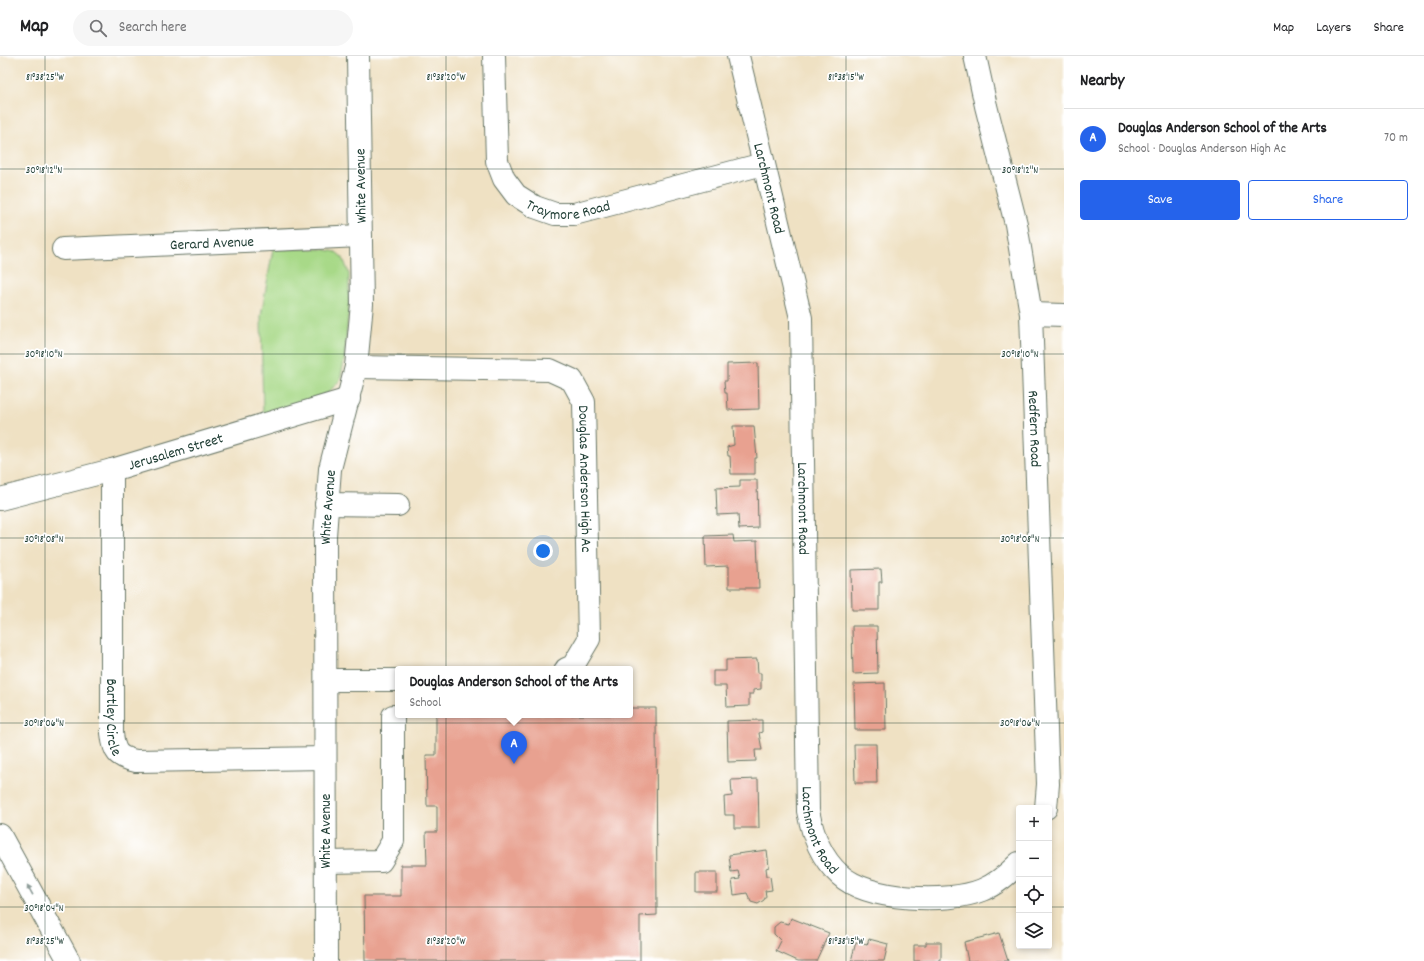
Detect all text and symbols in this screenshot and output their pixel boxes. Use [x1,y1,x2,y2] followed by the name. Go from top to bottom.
[73,10,353,46] search box
[20,14,49,41] text: Map
[87,17,109,39] icon: search
[119,17,187,39] text: Search here
[1273,18,1294,38] text: Map
[1316,18,1351,38] text: Layers
[1373,18,1404,38] text: Share
[1080,70,1124,94] text: Nearby
[26,71,64,85] text: 81°38'25"W
[427,71,466,85] text: 81°38'20"W
[828,71,864,85] text: 81°38'15"W
[1118,118,1327,140] text: Douglas Anderson School of the Arts
[1089,129,1097,148] text: A
[1384,129,1408,148] text: 70 m
[1118,140,1286,159] text: School · Douglas Anderson High Ac
[746,141,789,236] street label: Larchmont Road
[350,148,374,224] street label: White Avenue
[26,164,62,178] text: 30°18'12"N
[1002,164,1038,178] text: 30°18'12"N
[1080,180,1240,220] button: Save
[1248,180,1408,220] button: Share
[521,195,613,227] street label: Traymore Road
[170,232,255,257] street label: Gerard Avenue
[25,348,63,362] text: 30°18'10"N
[1001,348,1039,362] text: 30°18'10"N
[1021,390,1046,468] street label: Redfern Road
[571,405,596,553] street label: Douglas Anderson High Ac
[126,428,227,477] street label: Jerusalem Street
[790,462,813,555] street label: Larchmont Road
[316,469,343,544] street label: White Avenue
[24,533,64,547] text: 30°18'08"N
[1000,533,1040,547] text: 30°18'08"N
[533,541,553,561] your location
[395,666,633,718] popup
[410,672,618,694] text: Douglas Anderson School of the Arts
[99,679,126,762] street label: Bartley Circle
[410,694,441,713] text: School
[24,717,64,731] text: 30°18'06"N
[1000,717,1040,731] text: 30°18'06"N
[501,731,527,764] pin: A
[795,786,843,880] street label: Larchmont Road
[316,793,338,868] street label: White Avenue
[1016,805,1052,949] map controls
[1016,805,1052,841] button: +
[1016,841,1052,877] button: −
[1016,877,1052,913] button: locate
[27,884,33,896] one-way arrow
[24,902,64,916] text: 30°18'04"N
[1016,913,1052,949] button: layers
[26,935,64,949] text: 81°38'25"W
[427,935,466,949] text: 81°38'20"W
[828,935,864,949] text: 81°38'15"W

